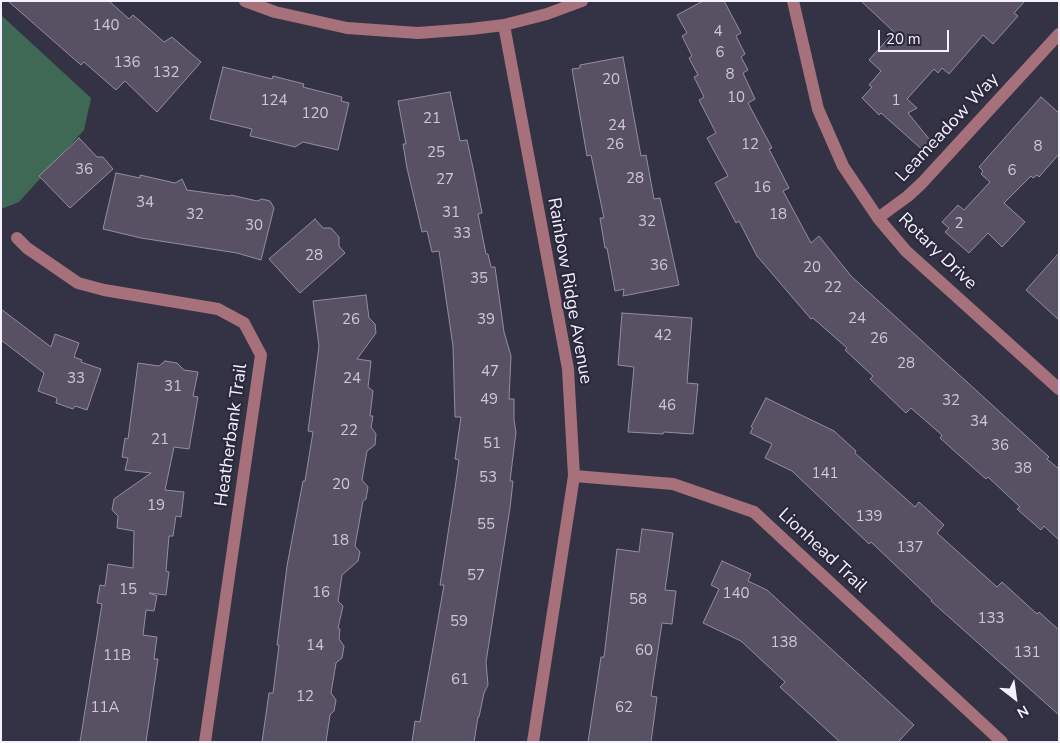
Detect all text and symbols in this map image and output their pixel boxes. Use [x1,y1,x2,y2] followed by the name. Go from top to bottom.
[93,17,119,35] house number: 140
[880,20,951,52] scale bar
[714,23,722,41] house number: 4
[886,29,921,49] text: 20 m
[716,44,724,62] house number: 6
[114,54,140,72] house number: 136
[153,64,179,82] house number: 132
[726,66,734,84] house number: 8
[892,69,1004,187] street label: Leameadow Way
[602,71,620,89] house number: 20
[727,89,745,107] house number: 10
[261,92,287,110] house number: 124
[892,92,900,110] house number: 1
[302,105,328,123] house number: 120
[423,110,441,128] house number: 21
[608,117,626,135] house number: 24
[606,136,624,154] house number: 26
[741,136,759,154] house number: 12
[1034,138,1042,156] house number: 8
[427,144,445,162] house number: 25
[75,161,93,179] house number: 36
[1008,162,1016,180] house number: 6
[626,170,644,188] house number: 28
[436,171,454,189] house number: 27
[753,179,771,197] house number: 16
[136,194,154,212] house number: 34
[542,196,596,386] street label: Rainbow Ridge Avenue
[442,204,460,222] house number: 31
[186,206,204,224] house number: 32
[769,206,787,224] house number: 18
[893,209,981,295] street label: Rotary Drive
[638,213,656,231] house number: 32
[955,215,963,233] house number: 2
[245,217,263,235] house number: 30
[453,225,471,243] house number: 33
[305,247,323,265] house number: 28
[650,257,668,275] house number: 36
[803,259,821,277] house number: 20
[470,270,488,288] house number: 35
[824,279,842,297] house number: 22
[848,310,866,328] house number: 24
[342,311,360,329] house number: 26
[477,311,495,329] house number: 39
[654,327,672,345] house number: 42
[870,330,888,348] house number: 26
[897,355,915,373] house number: 28
[211,362,253,508] street label: Heatherbank Trail
[481,363,499,381] house number: 47
[67,370,85,388] house number: 33
[343,370,361,388] house number: 24
[164,378,182,396] house number: 31
[480,391,498,409] house number: 49
[942,392,960,410] house number: 32
[658,397,676,415] house number: 46
[970,413,988,431] house number: 34
[340,422,358,440] house number: 22
[151,431,169,449] house number: 21
[483,435,501,453] house number: 51
[991,437,1009,455] house number: 36
[1014,460,1032,478] house number: 38
[812,465,838,483] house number: 141
[479,469,497,487] house number: 53
[332,476,350,494] house number: 20
[147,497,165,515] house number: 19
[773,504,871,598] street label: Lionhead Trail
[856,508,882,526] house number: 139
[477,516,495,534] house number: 55
[331,532,349,550] house number: 18
[897,539,923,557] house number: 137
[467,567,485,585] house number: 57
[119,581,137,599] house number: 15
[312,584,330,602] house number: 16
[723,585,749,603] house number: 140
[629,591,647,609] house number: 58
[978,610,1004,628] house number: 133
[450,613,468,631] house number: 59
[771,634,797,652] house number: 138
[306,637,324,655] house number: 14
[635,642,653,660] house number: 60
[1014,644,1040,662] house number: 131
[103,647,131,665] house number: 11B
[451,671,469,689] house number: 61
[990,673,1040,723] north arrow
[296,688,314,706] house number: 12
[91,699,119,717] house number: 11A
[615,699,633,717] house number: 62
[1013,701,1032,722] text: N

